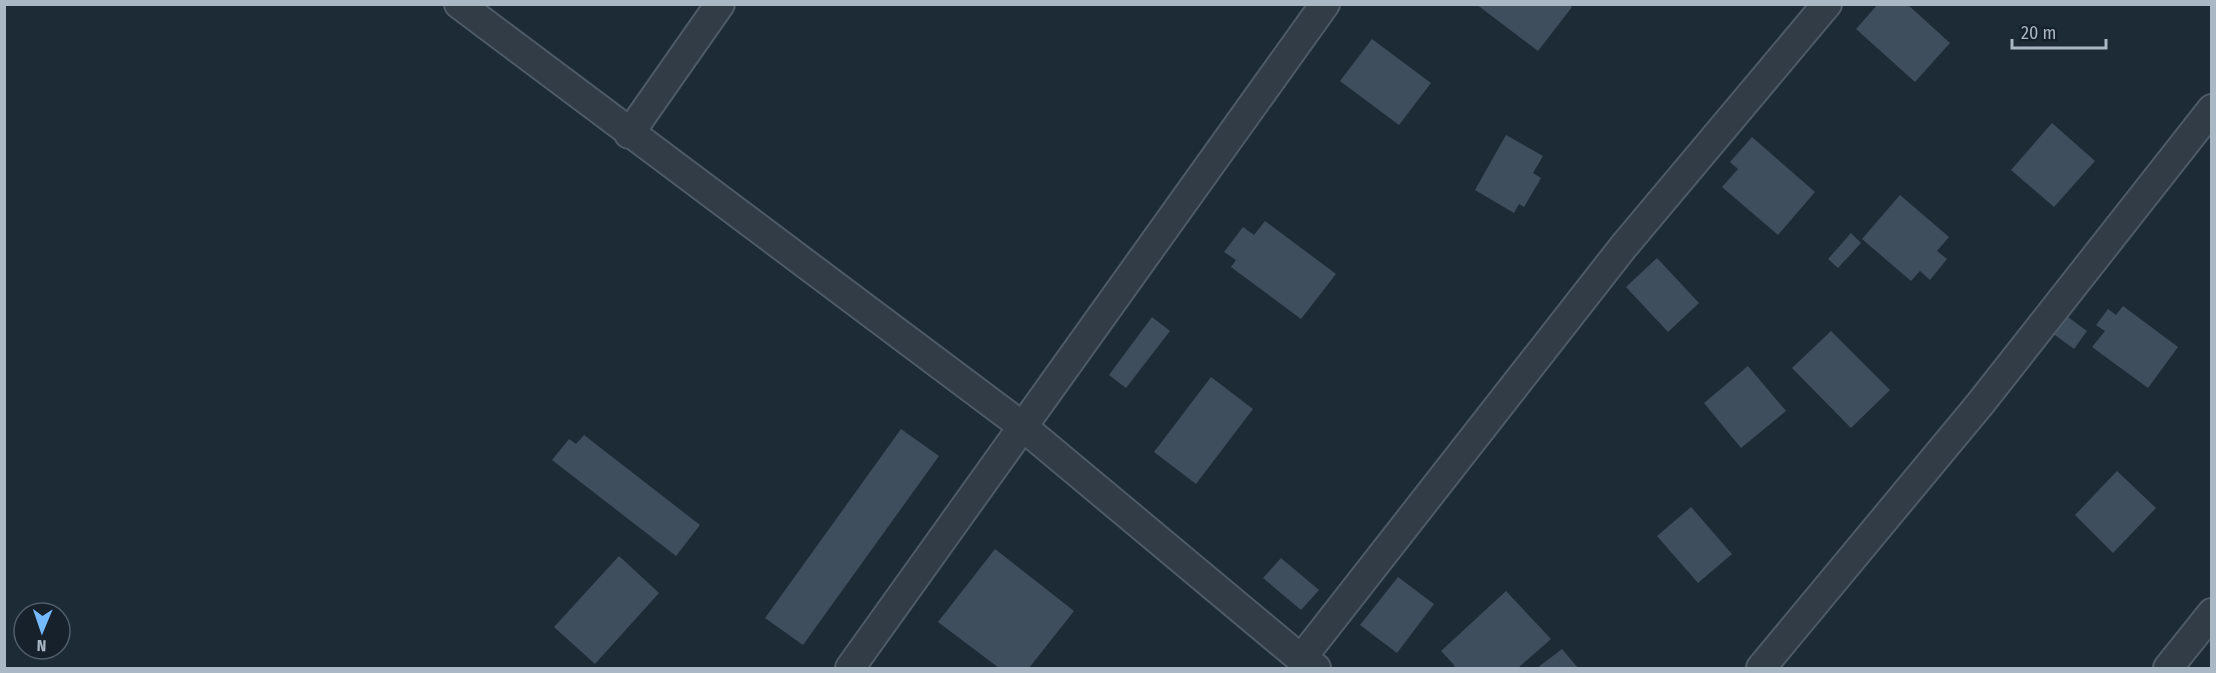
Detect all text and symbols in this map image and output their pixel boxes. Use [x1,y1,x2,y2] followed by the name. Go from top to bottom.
[2012,12,2106,50] scale bar
[2021,22,2056,44] text: 20 m
[12,601,72,661] north arrow
[36,636,47,655] text: N

